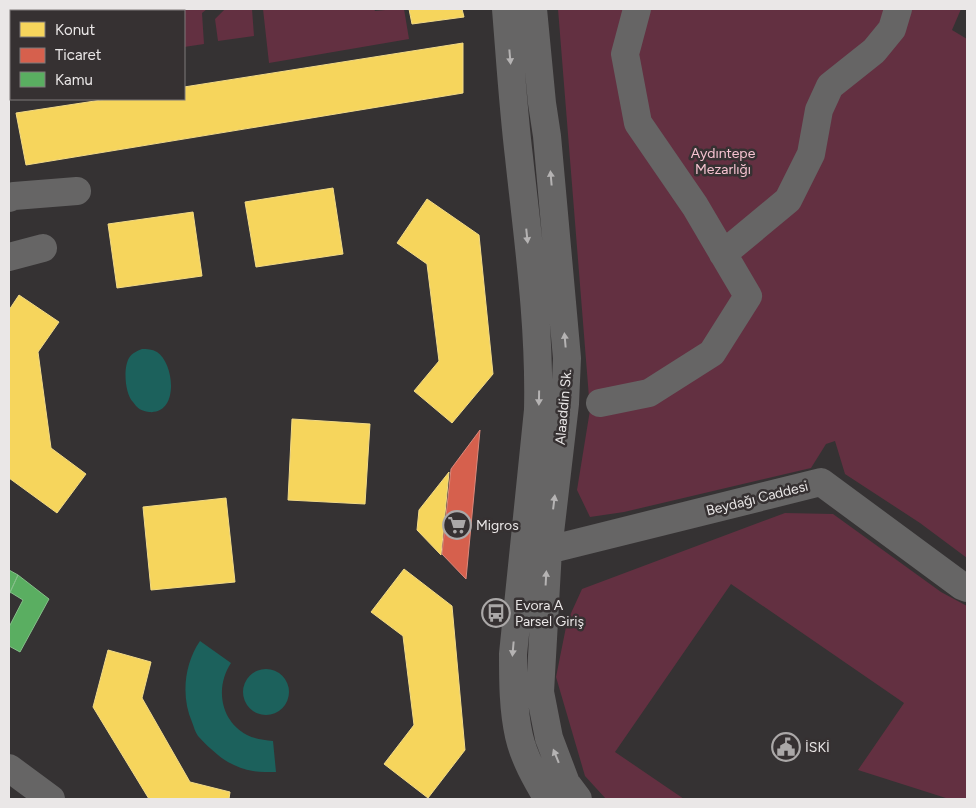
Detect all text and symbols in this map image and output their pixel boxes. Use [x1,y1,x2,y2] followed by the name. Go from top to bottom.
[10,10,185,100] legend
[55,21,95,39] text: Konut
[55,46,102,64] text: Ticaret
[506,50,514,66] one-way arrow
[55,71,93,89] text: Kamu
[691,145,756,178] park label: Aydıntepe Mezarlığı
[547,170,555,186] one-way arrow
[523,229,531,245] one-way arrow
[561,332,569,348] one-way arrow
[552,368,575,446] street label: Alaaddin Sk.
[534,391,542,407] one-way arrow
[704,478,810,519] street label: Beydağı Caddesi
[550,493,558,509] one-way arrow
[442,510,472,540] supermarket icon: Migros
[476,517,519,534] place label: Migros
[543,570,551,586] one-way arrow
[515,597,584,630] place label: Evora A Parsel Giriş
[481,598,511,628] bus stop icon: Evora A Parsel Giriş
[509,642,517,658] one-way arrow
[771,732,801,762] public building icon: İSKİ
[805,739,830,756] place label: İSKİ
[552,748,560,763] one-way arrow

